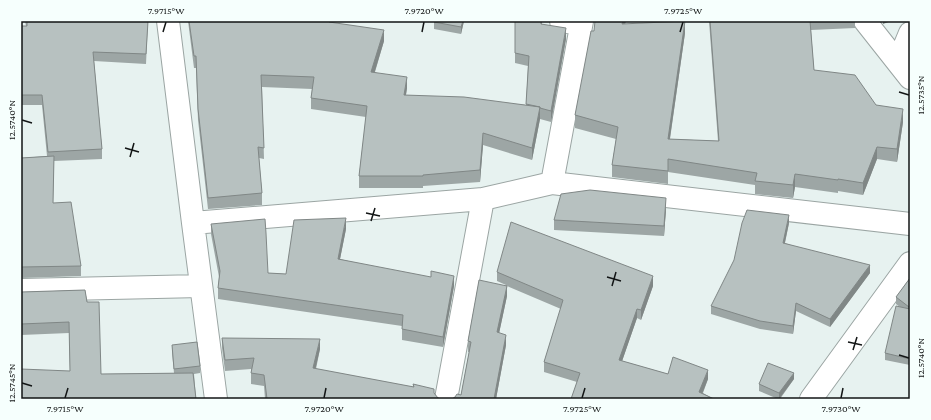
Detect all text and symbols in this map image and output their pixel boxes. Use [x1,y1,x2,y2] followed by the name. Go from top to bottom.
[148,5,185,16] text: 7.9715°W
[404,5,444,16] text: 7.9720°W
[664,5,703,16] text: 7.9725°W
[915,75,926,114] text: 12.5735°N
[6,100,17,140] text: 12.5740°N
[915,338,926,378] text: 12.5740°N
[6,363,17,402] text: 12.5745°N
[47,403,84,414] text: 7.9715°W
[304,403,344,414] text: 7.9720°W
[563,403,602,414] text: 7.9725°W
[821,403,861,414] text: 7.9730°W

